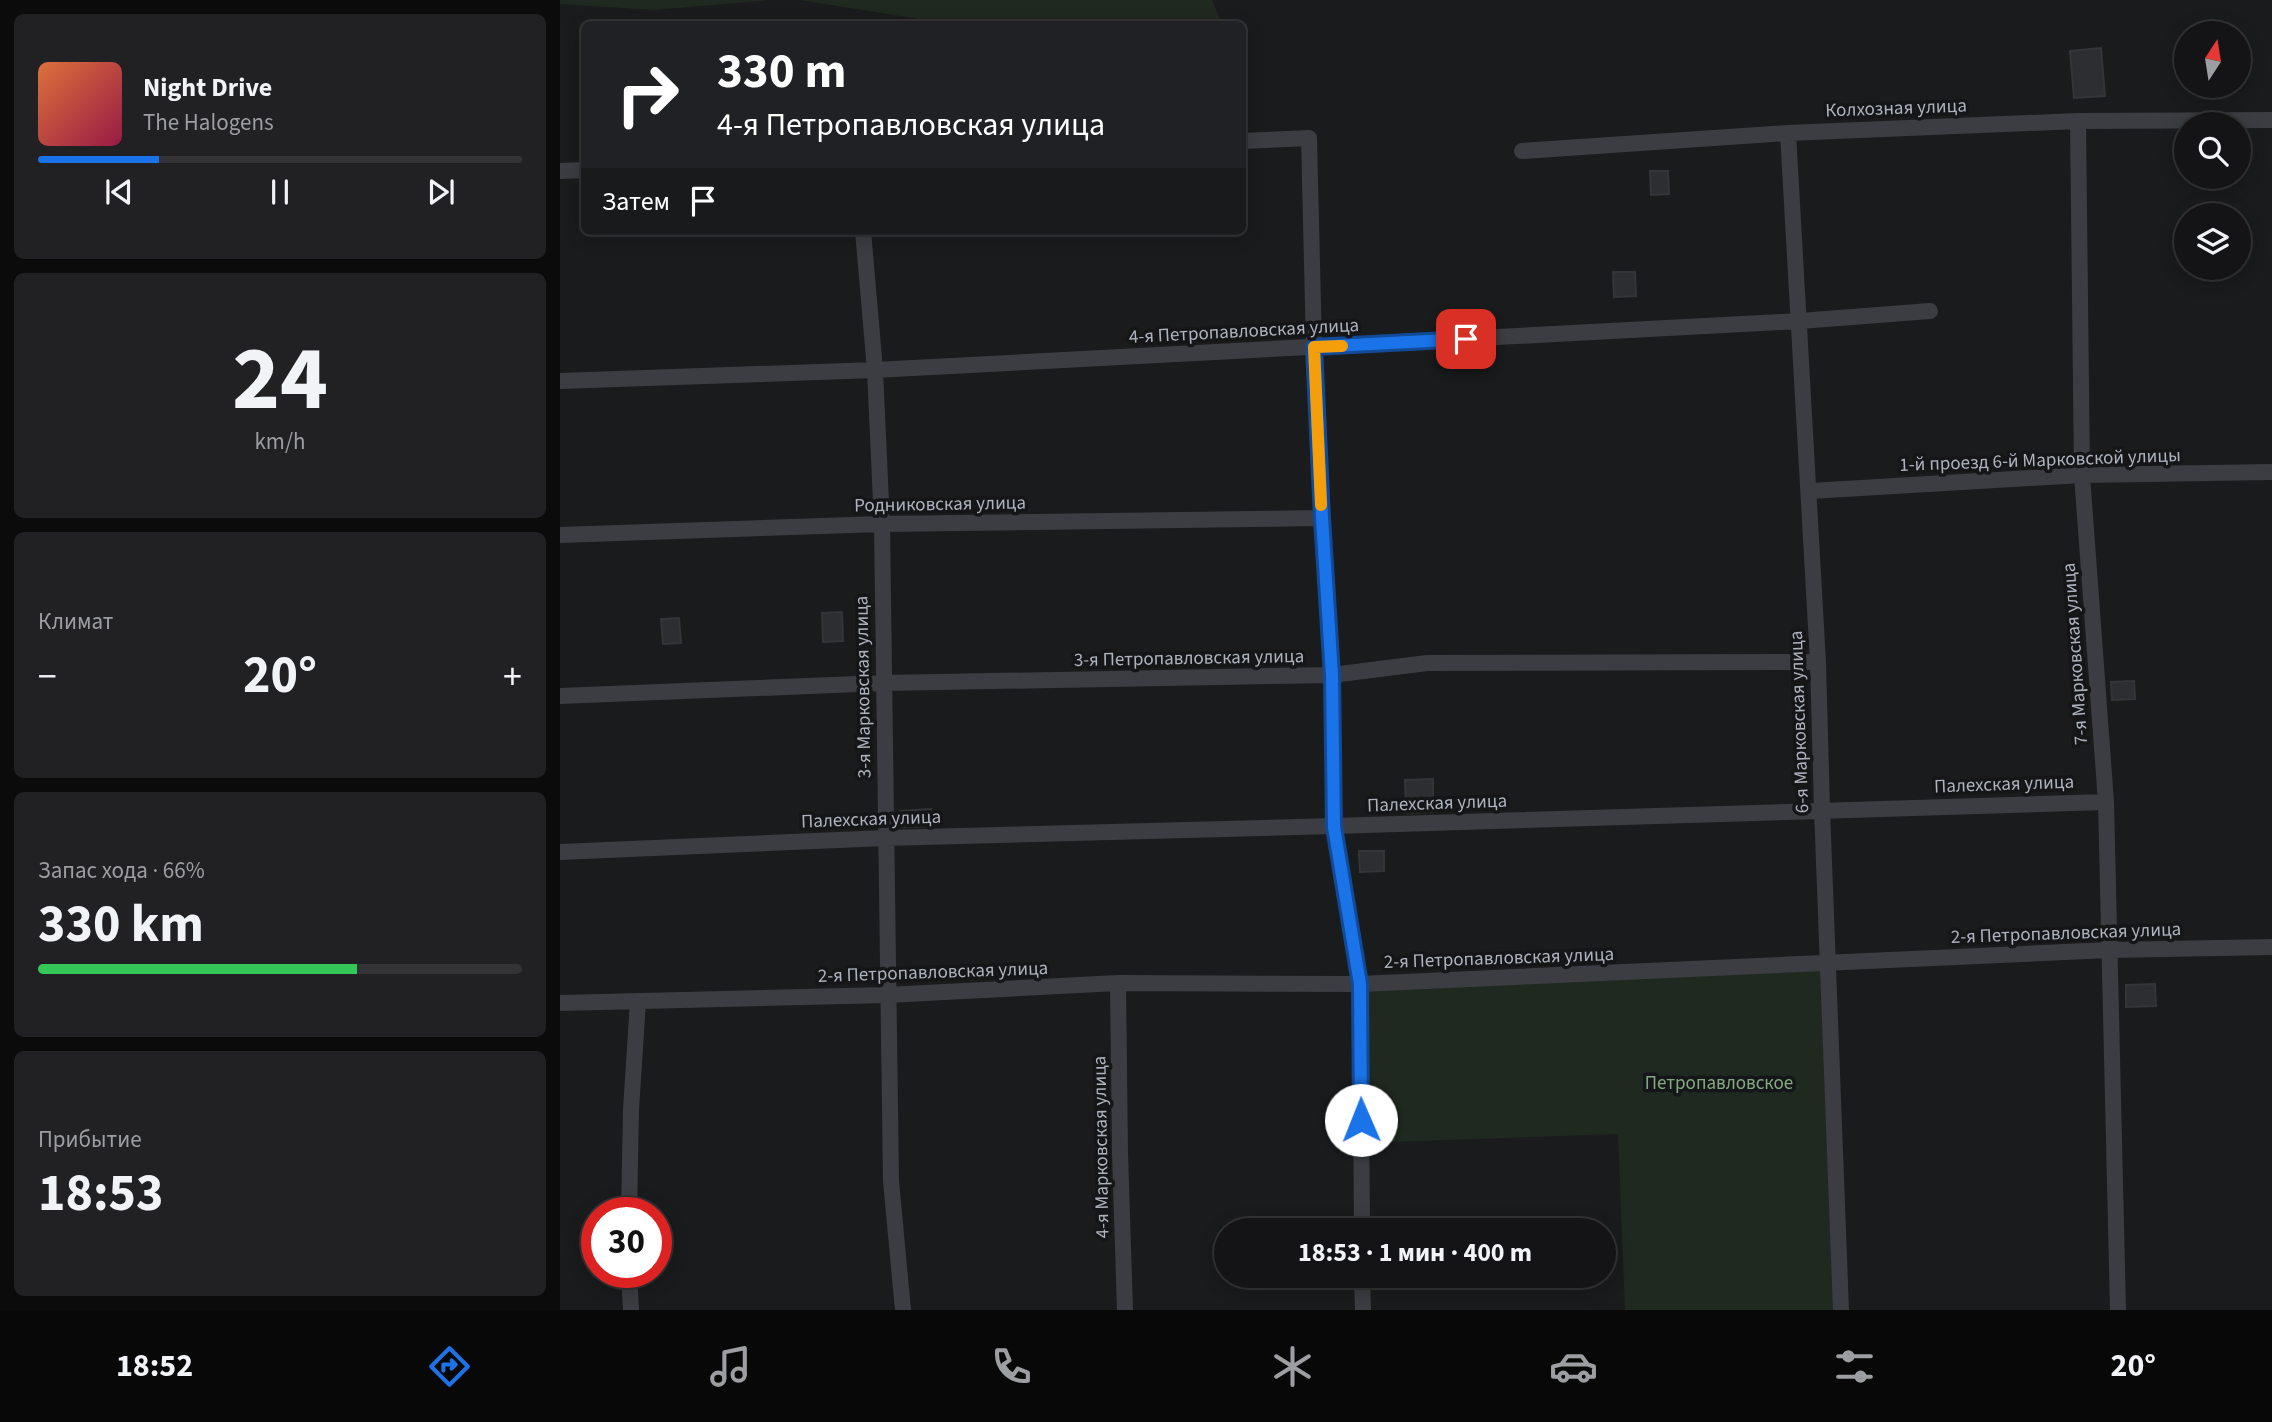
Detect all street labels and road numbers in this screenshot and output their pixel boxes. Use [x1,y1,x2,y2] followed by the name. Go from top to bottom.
[1825,93,1967,124] street label: Колхозная улица
[1128,312,1360,351] street label: 4-я Петропавловская улица
[1899,442,2181,479] street label: 1-й проезд 6-й Марковской улицы
[854,490,1026,519] street label: Родниковская улица
[2056,562,2095,746] street label: 7-я Марковская улица
[848,595,879,778] street label: 3-я Марковская улица
[1783,630,1816,814] street label: 6-я Марковская улица
[1074,643,1304,674] street label: 3-я Петропавловская улица
[1934,769,2075,800] street label: Палехская улица
[1367,788,1508,819] street label: Палехская улица
[801,804,942,835] street label: Палехская улица
[1950,916,2182,951] street label: 2-я Петропавловская улица
[1383,941,1615,976] street label: 2-я Петропавловская улица
[817,955,1049,990] street label: 2-я Петропавловская улица
[1086,1055,1117,1238] street label: 4-я Марковская улица

